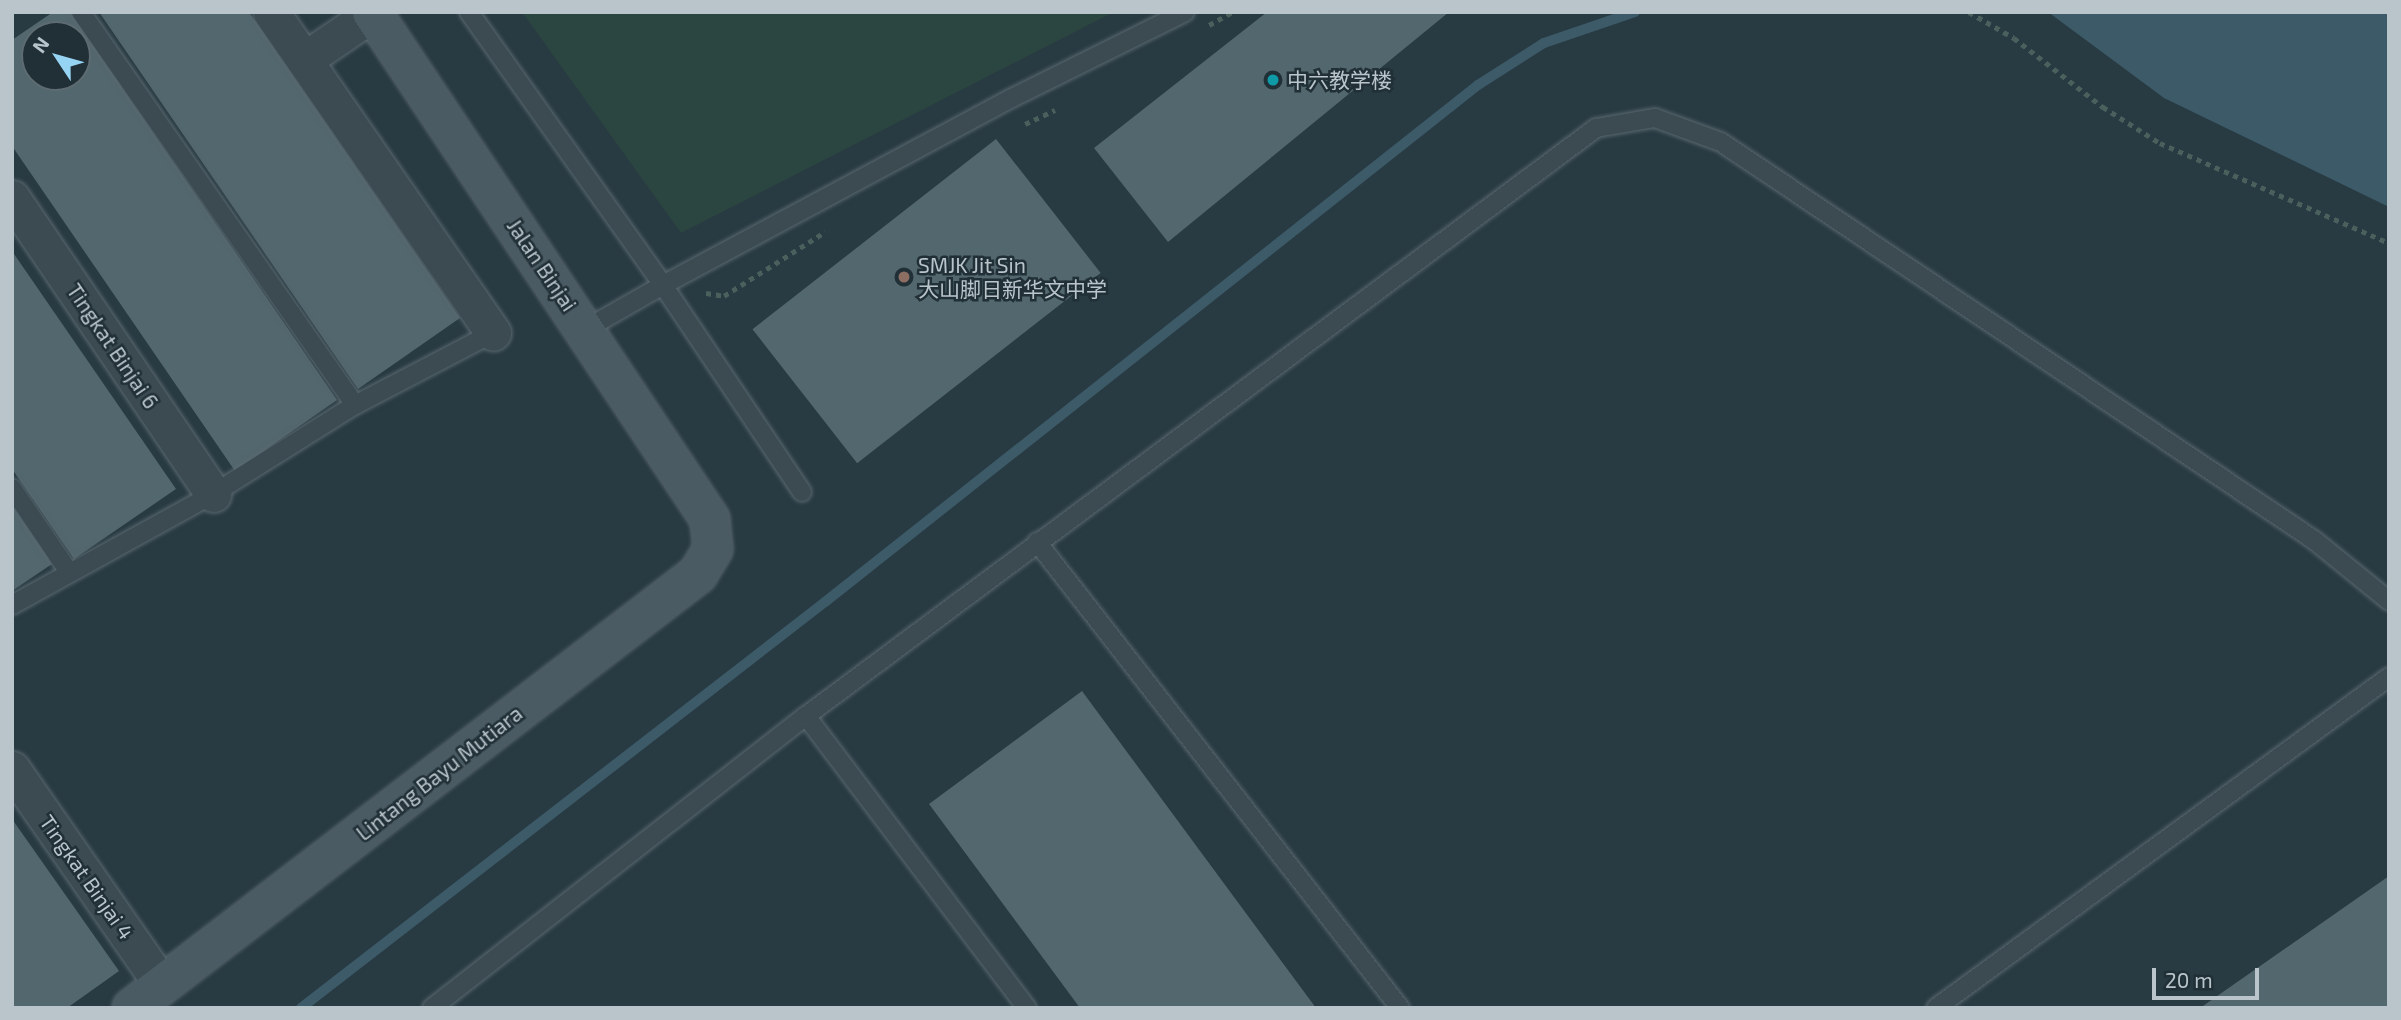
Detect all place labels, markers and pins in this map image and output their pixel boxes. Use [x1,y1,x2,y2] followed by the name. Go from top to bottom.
[1287,67,1392,93] place label: 中六教学楼
[1265,72,1281,88] marker: 中六教学楼
[918,252,1107,302] place label: SMJK Jit Sin 大山脚日新华文中学
[896,269,912,285] marker: SMJK Jit Sin 大山脚日新华文中学

